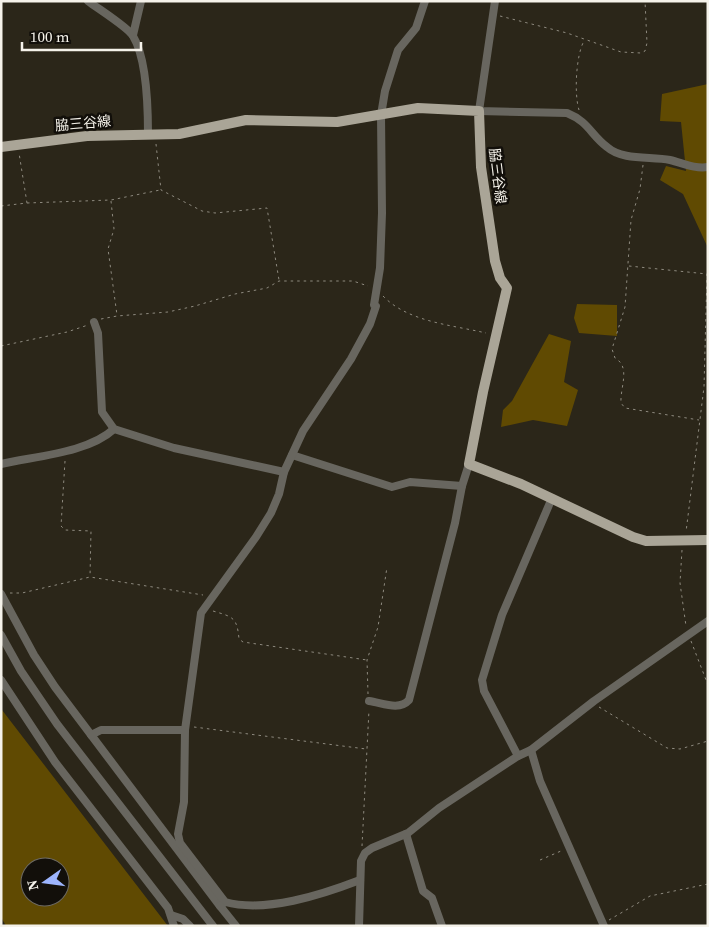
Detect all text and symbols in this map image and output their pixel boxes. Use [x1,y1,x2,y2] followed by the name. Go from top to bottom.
[22,20,141,52] scale bar
[30,26,70,47] text: 100 m
[54,111,112,135] street label: 脇三谷線
[485,147,511,205] street label: 脇三谷線
[20,857,70,907] north arrow
[21,878,43,893] text: N

